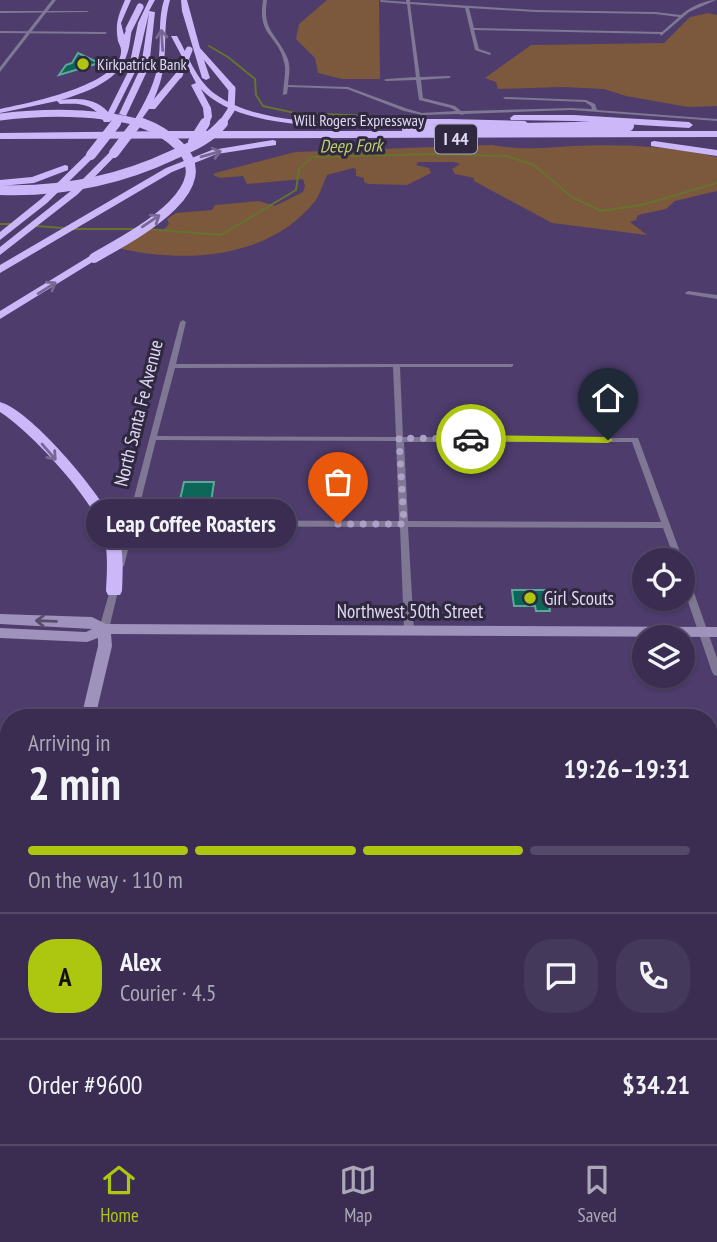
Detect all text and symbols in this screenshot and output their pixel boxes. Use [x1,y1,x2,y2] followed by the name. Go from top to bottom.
[155,29,168,52] one-way arrow
[97,54,187,74] place label: Kirkpatrick Bank
[75,56,91,72] marker: Kirkpatrick Bank
[294,110,424,130] street label: Will Rogers Expressway
[435,124,477,154] road number: I 44
[319,133,385,158] water label: Deep Fork
[200,146,222,159] one-way arrow
[141,214,160,228] one-way arrow
[37,280,56,295] one-way arrow
[108,337,168,489] street label: North Santa Fe Avenue
[578,368,638,440] pin
[589,379,627,417] icon: home
[436,404,506,474] courier
[452,420,490,458] icon: car
[41,442,57,460] one-way arrow
[308,452,368,524] pin
[319,463,357,501] icon: bag
[86,500,296,548] callout: Leap Coffee Roasters
[106,509,276,538] text: Leap Coffee Roasters
[632,548,695,688] map controls
[632,548,695,611] button: locate
[544,586,614,610] place label: Girl Scouts
[522,590,538,606] marker: Girl Scouts
[337,599,484,623] street label: Northwest 50th Street
[35,614,58,627] one-way arrow
[632,625,695,688] button: layers
[28,728,110,757] text: Arriving in
[563,752,690,785] text: 19:26–19:31
[28,753,121,813] text: 2 min
[28,865,183,894] text: On the way · 110 m
[524,939,598,1013] button: chat
[616,939,690,1013] button: phone
[120,945,161,978] text: Alex
[58,960,72,993] text: A
[120,978,216,1007] text: Courier · 4.5
[28,1068,143,1101] text: Order #9600
[622,1068,690,1101] text: $34.21
[100,1161,139,1227] tab: Home
[339,1161,377,1227] tab: Map
[578,1161,617,1227] tab: Saved

